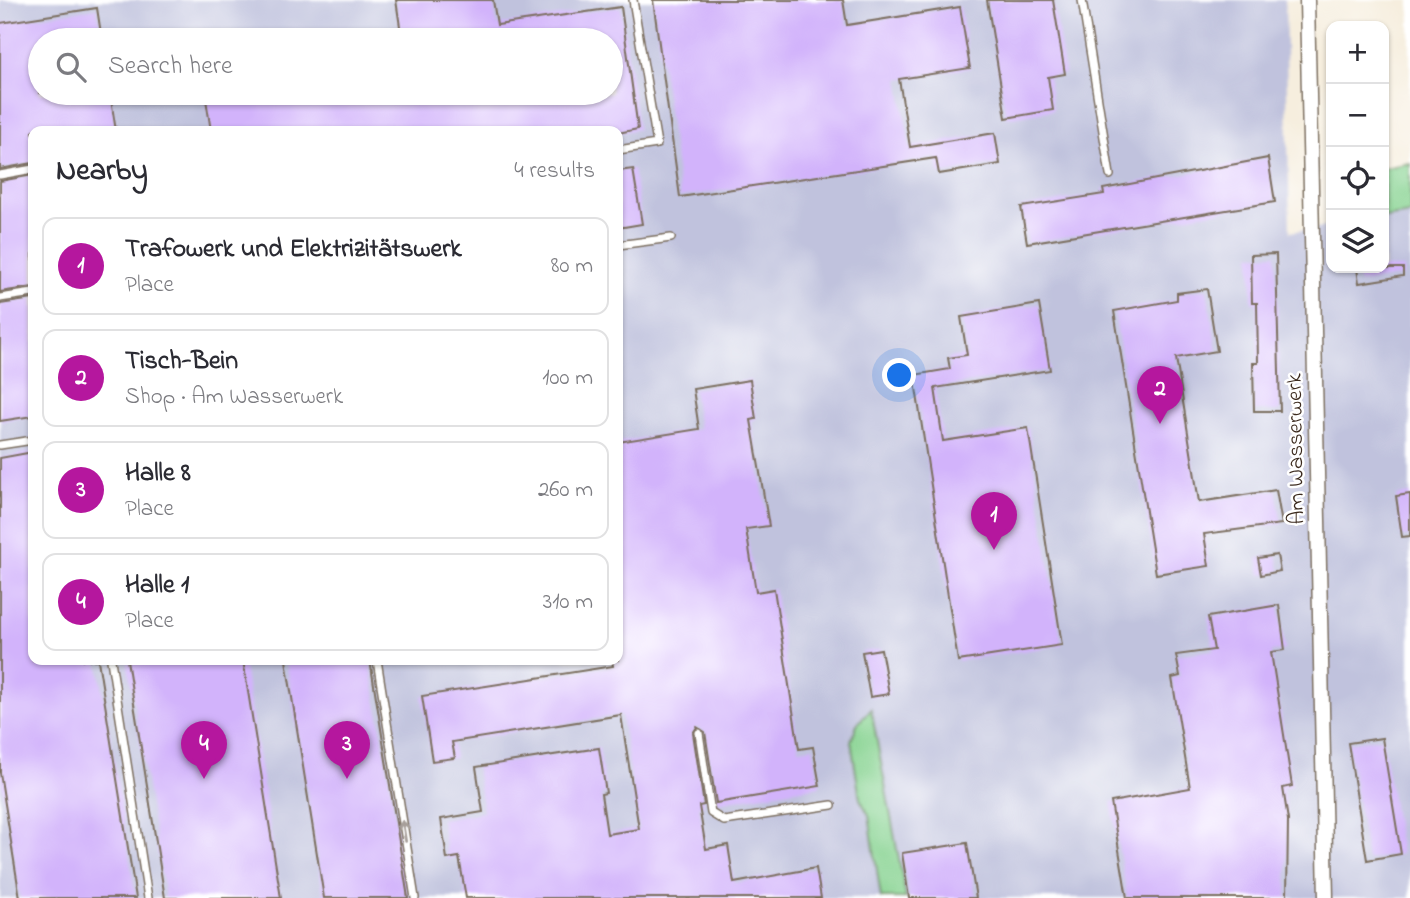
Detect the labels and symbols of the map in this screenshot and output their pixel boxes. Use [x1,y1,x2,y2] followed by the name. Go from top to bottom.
[882,358,916,392] your location
[1137,366,1183,424] pin: 2
[1279,372,1314,525] street label: Am Wasserwerk
[971,492,1017,550] pin: 1
[181,721,227,779] pin: 4
[324,721,370,779] pin: 3
[397,820,410,842] one-way arrow

